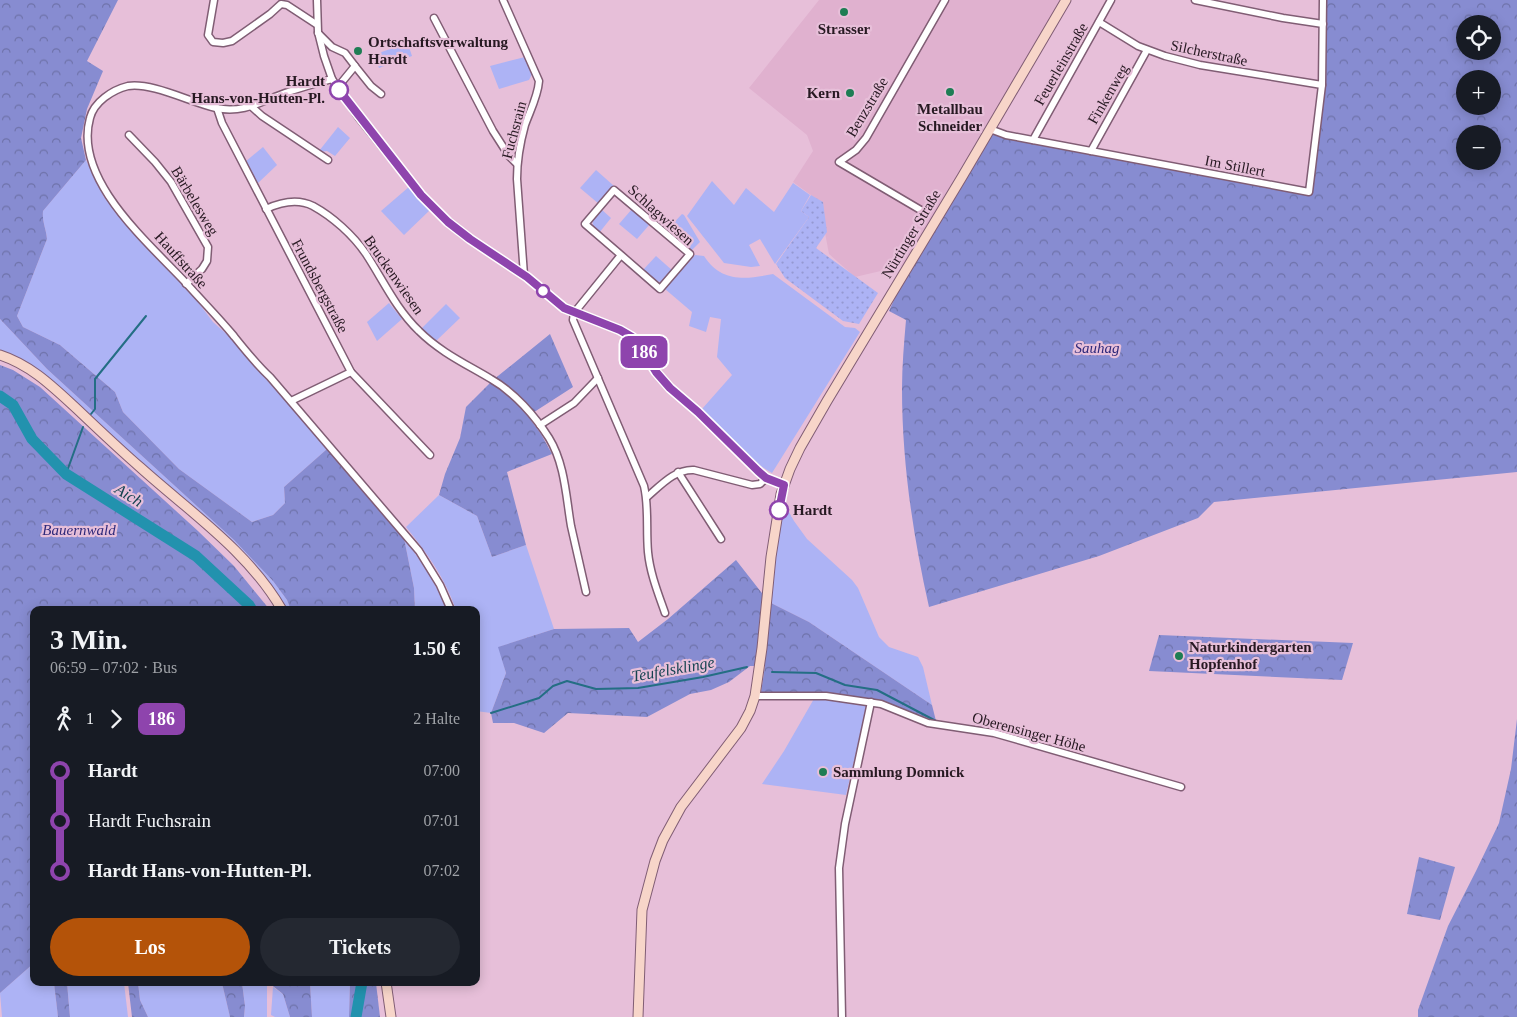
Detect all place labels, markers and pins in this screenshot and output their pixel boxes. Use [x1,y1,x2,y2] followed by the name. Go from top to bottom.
[838,6,850,18] marker: Strasser
[818,21,871,37] place label: Strasser
[368,34,508,67] place label: Ortschaftsverwaltung Hardt
[352,45,364,57] marker: Ortschaftsverwaltung Hardt
[191,73,325,106] place label: Hardt Hans-von-Hutten-Pl.
[329,80,349,100] marker: Hardt Hans-von-Hutten-Pl.
[807,85,841,101] place label: Kern
[944,86,956,98] marker: Metallbau Schneider
[844,87,856,99] marker: Kern
[917,101,983,134] place label: Metallbau Schneider
[536,284,550,298] unlabelled marker
[769,500,789,520] marker: Hardt
[793,502,832,518] place label: Hardt
[1189,639,1312,672] place label: Naturkindergarten Hopfenhof
[1173,650,1185,662] marker: Naturkindergarten Hopfenhof
[833,764,965,780] place label: Sammlung Domnick
[817,766,829,778] marker: Sammlung Domnick

